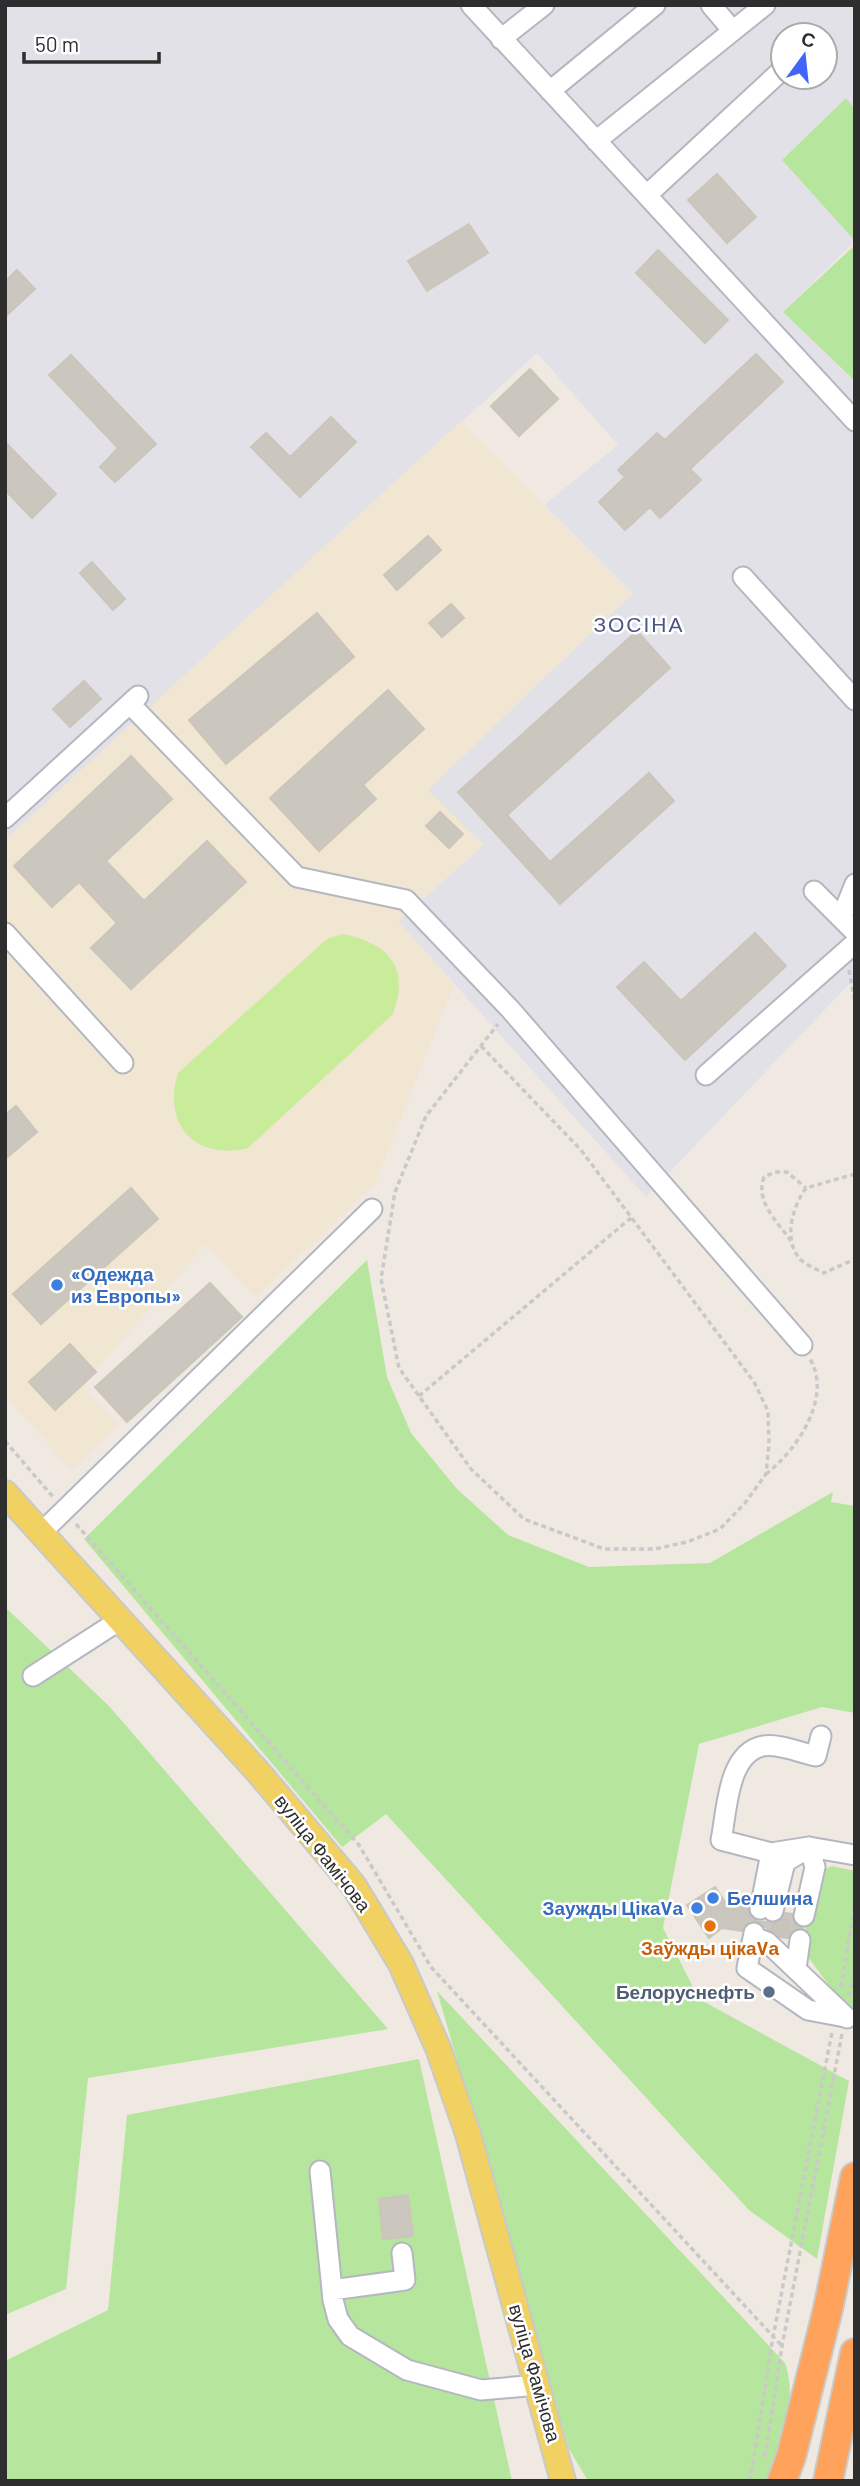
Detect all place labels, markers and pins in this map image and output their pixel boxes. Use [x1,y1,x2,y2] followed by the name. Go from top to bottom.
[71,1262,181,1307] place label: «Одежда из Европы»
[49,1277,65,1293] marker: «Одежда из Европы»
[727,1886,813,1909] place label: Белшина
[705,1890,721,1906] marker: Белшина
[543,1896,683,1919] place label: Заужды ЦікаVа
[689,1900,705,1916] marker: Заужды ЦікаVа
[702,1918,718,1934] marker: Заўжды цікаVа
[641,1936,779,1959] place label: Заўжды цікаVа
[616,1980,755,2003] place label: Белоруснефть
[761,1984,777,2000] marker: Белоруснефть

